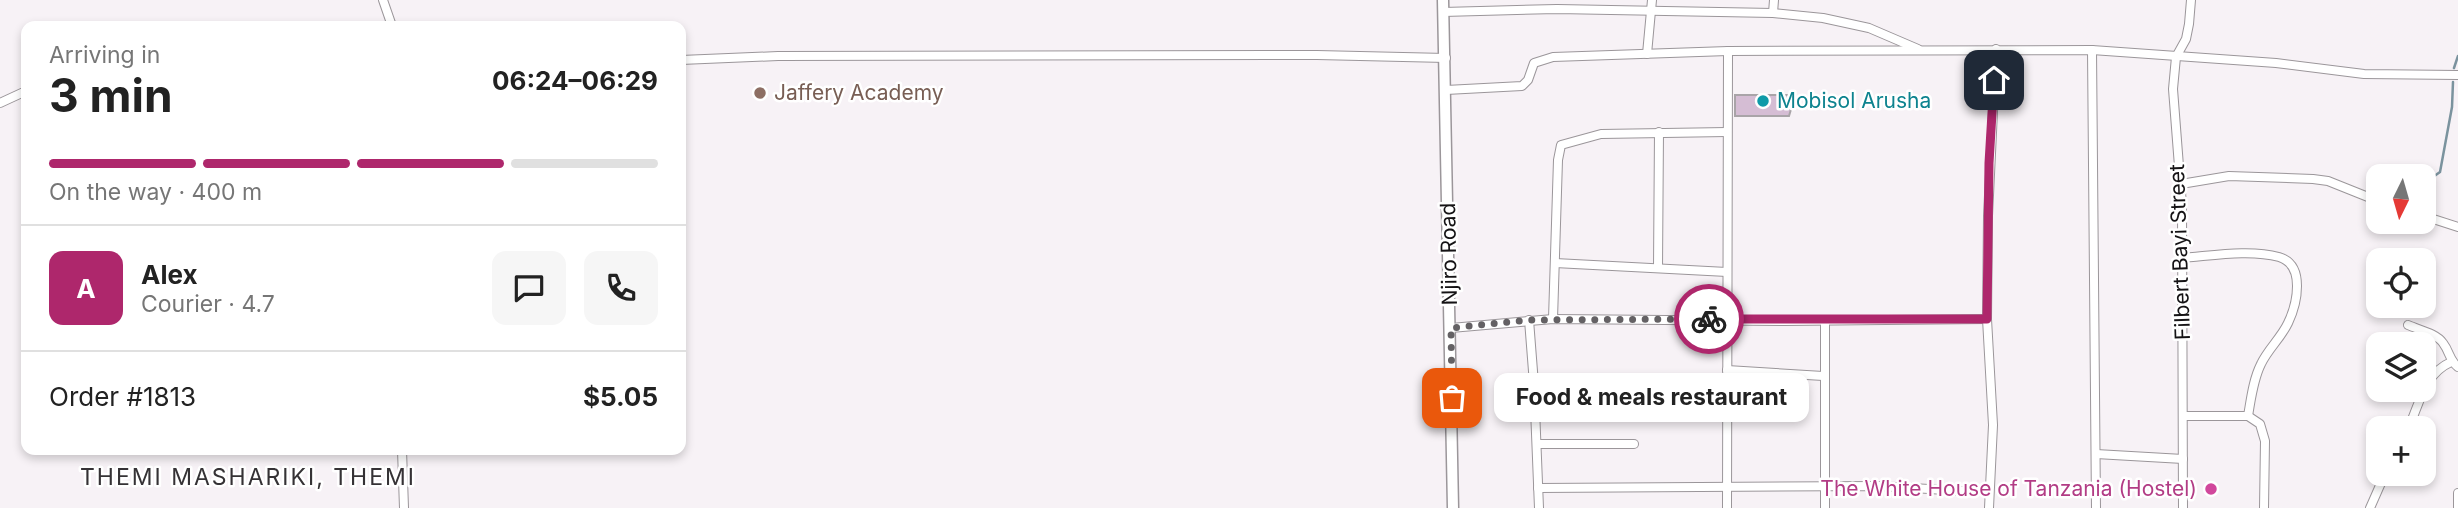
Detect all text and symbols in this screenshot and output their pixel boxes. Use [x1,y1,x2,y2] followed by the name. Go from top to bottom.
[49,41,160,69] text: Arriving in
[1964,50,2024,110] pin
[1975,61,2013,99] icon: home
[492,65,658,96] text: 06:24–06:29
[49,67,173,123] text: 3 min
[774,80,944,105] place label: Jaffery Academy
[752,85,768,101] marker: Jaffery Academy
[1777,88,1931,113] place label: Mobisol Arusha
[1755,93,1771,109] marker: Mobisol Arusha
[2164,164,2195,340] street label: Filbert Bayi Street
[2366,164,2436,234] north arrow
[2366,164,2436,486] map controls
[49,178,262,206] text: On the way · 400 m
[1435,202,1462,306] street label: Njiro Road
[2366,248,2436,318] button: locate
[492,251,566,325] button: chat
[584,251,658,325] button: phone
[141,259,198,290] text: Alex
[76,273,96,304] text: A
[1674,284,1744,354] courier
[141,290,275,318] text: Courier · 4.7
[1690,300,1728,338] icon: bike
[2366,332,2436,402] button: layers
[1422,368,1482,428] pin
[1494,374,1809,422] callout: Food & meals restaurant
[1433,379,1471,417] icon: bag
[49,381,196,412] text: Order #1813
[583,381,658,412] text: $5.05
[1516,383,1787,411] text: Food & meals restaurant
[2366,416,2436,486] button: +
[80,463,416,491] district label: THEMI MASHARIKI, THEMI
[1820,476,2197,501] place label: The White House of Tanzania (Hostel)
[2203,481,2219,497] marker: The White House of Tanzania (Hostel)

